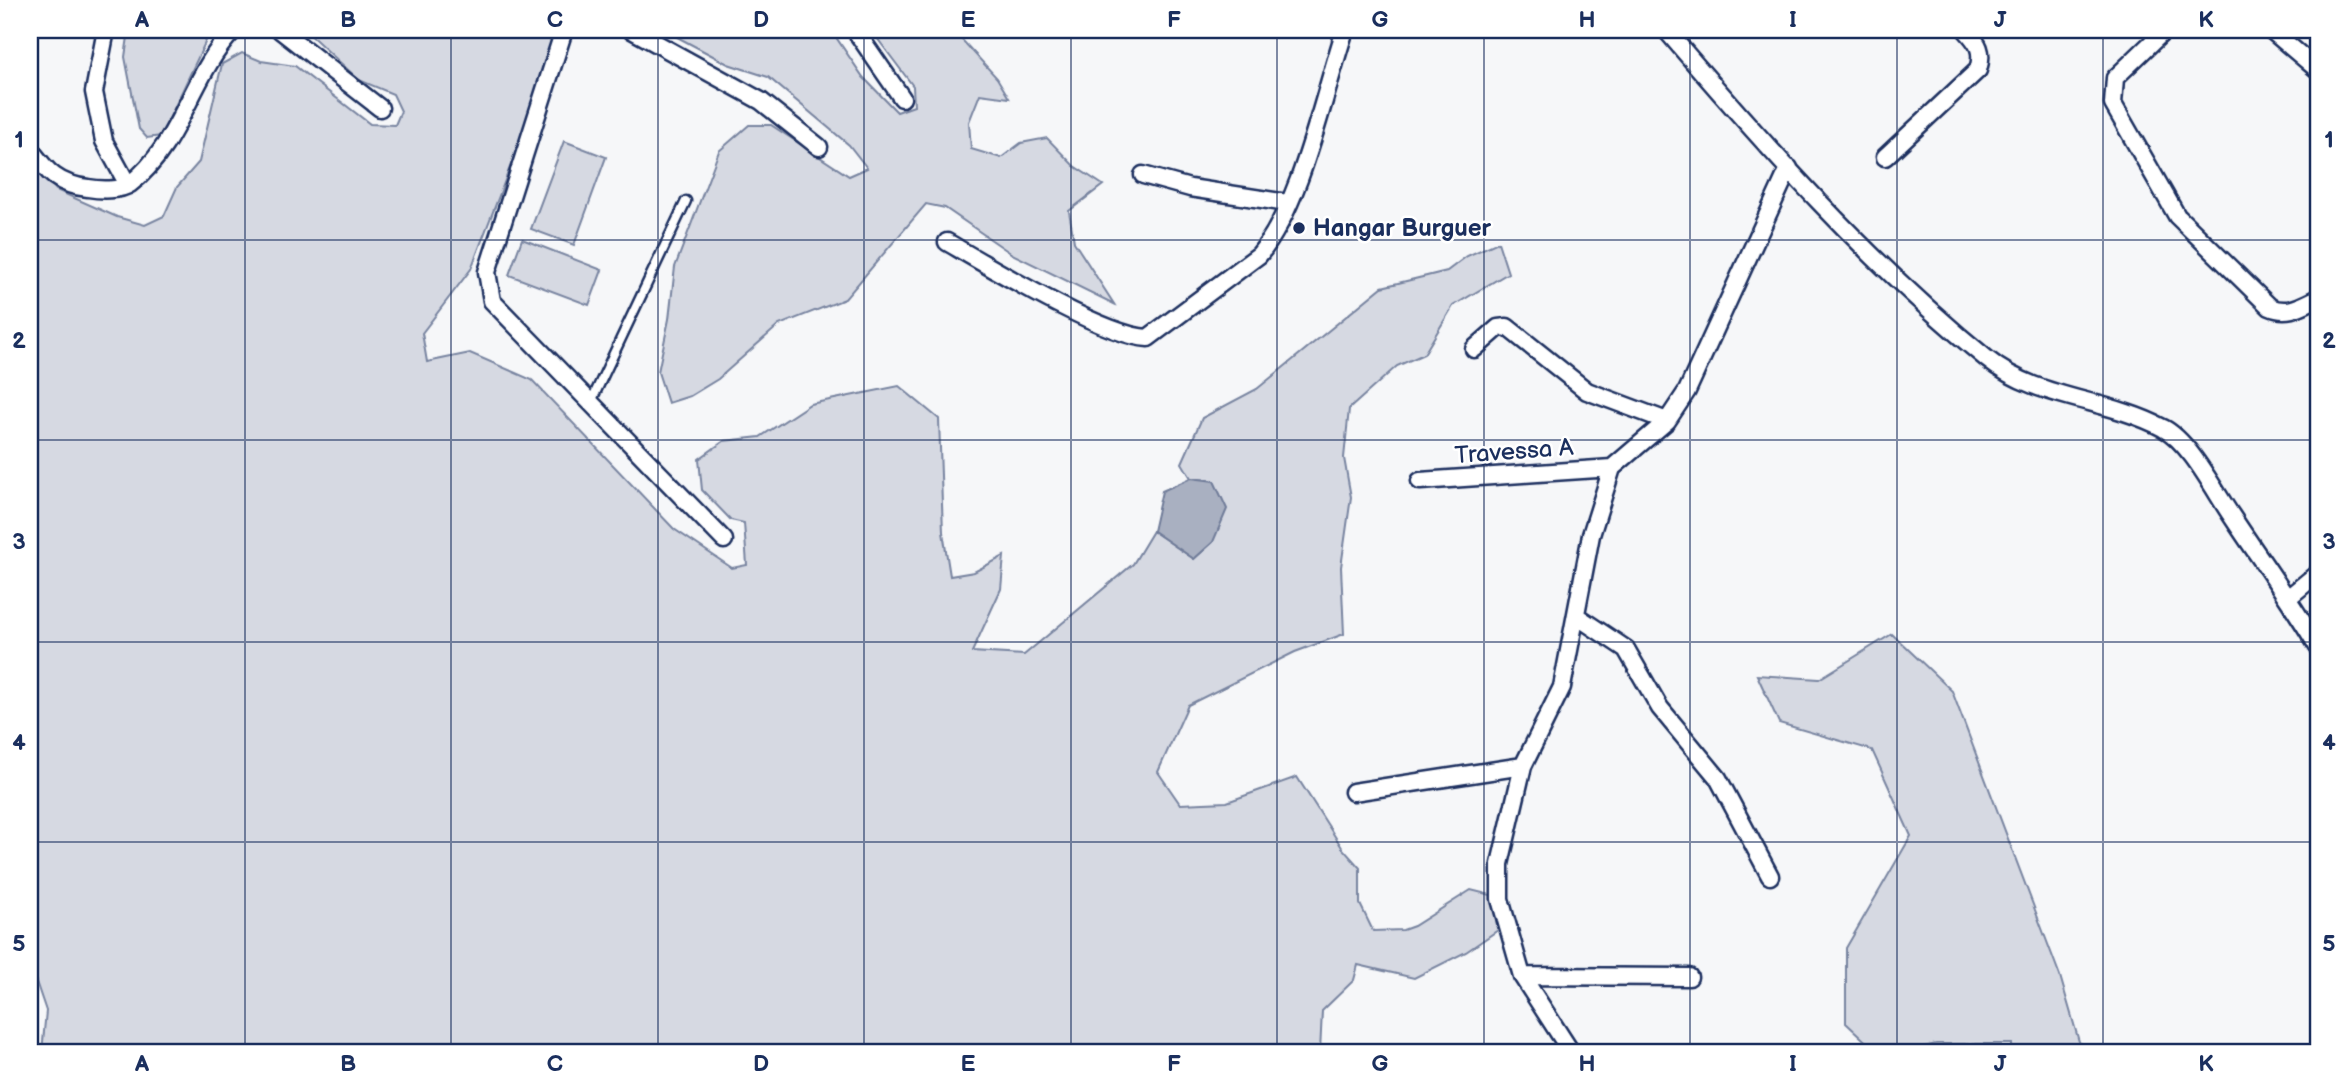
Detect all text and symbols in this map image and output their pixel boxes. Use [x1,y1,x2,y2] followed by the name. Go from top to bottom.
[134,6,150,34] text: A
[340,6,356,34] text: B
[547,6,563,34] text: C
[753,6,769,34] text: D
[961,6,976,34] text: E
[1167,6,1181,34] text: F
[1372,6,1389,34] text: G
[1578,6,1596,34] text: H
[1789,6,1797,34] text: I
[1994,6,2007,34] text: J
[2198,6,2214,34] text: K
[14,126,24,154] text: 1
[2324,126,2334,154] text: 1
[1313,214,1492,243] place label: Hangar Burguer
[1291,220,1307,236] marker: Hangar Burguer
[12,327,26,355] text: 2
[2322,327,2336,355] text: 2
[1454,433,1575,470] street label: Travessa A
[12,528,26,556] text: 3
[2322,528,2336,556] text: 3
[12,729,26,757] text: 4
[2322,729,2336,757] text: 4
[12,930,26,958] text: 5
[2322,930,2336,958] text: 5
[134,1050,150,1078] text: A
[340,1050,356,1078] text: B
[547,1050,563,1078] text: C
[753,1050,769,1078] text: D
[961,1050,976,1078] text: E
[1167,1050,1181,1078] text: F
[1372,1050,1389,1078] text: G
[1578,1050,1596,1078] text: H
[1789,1050,1797,1078] text: I
[1994,1050,2007,1078] text: J
[2198,1050,2214,1078] text: K

